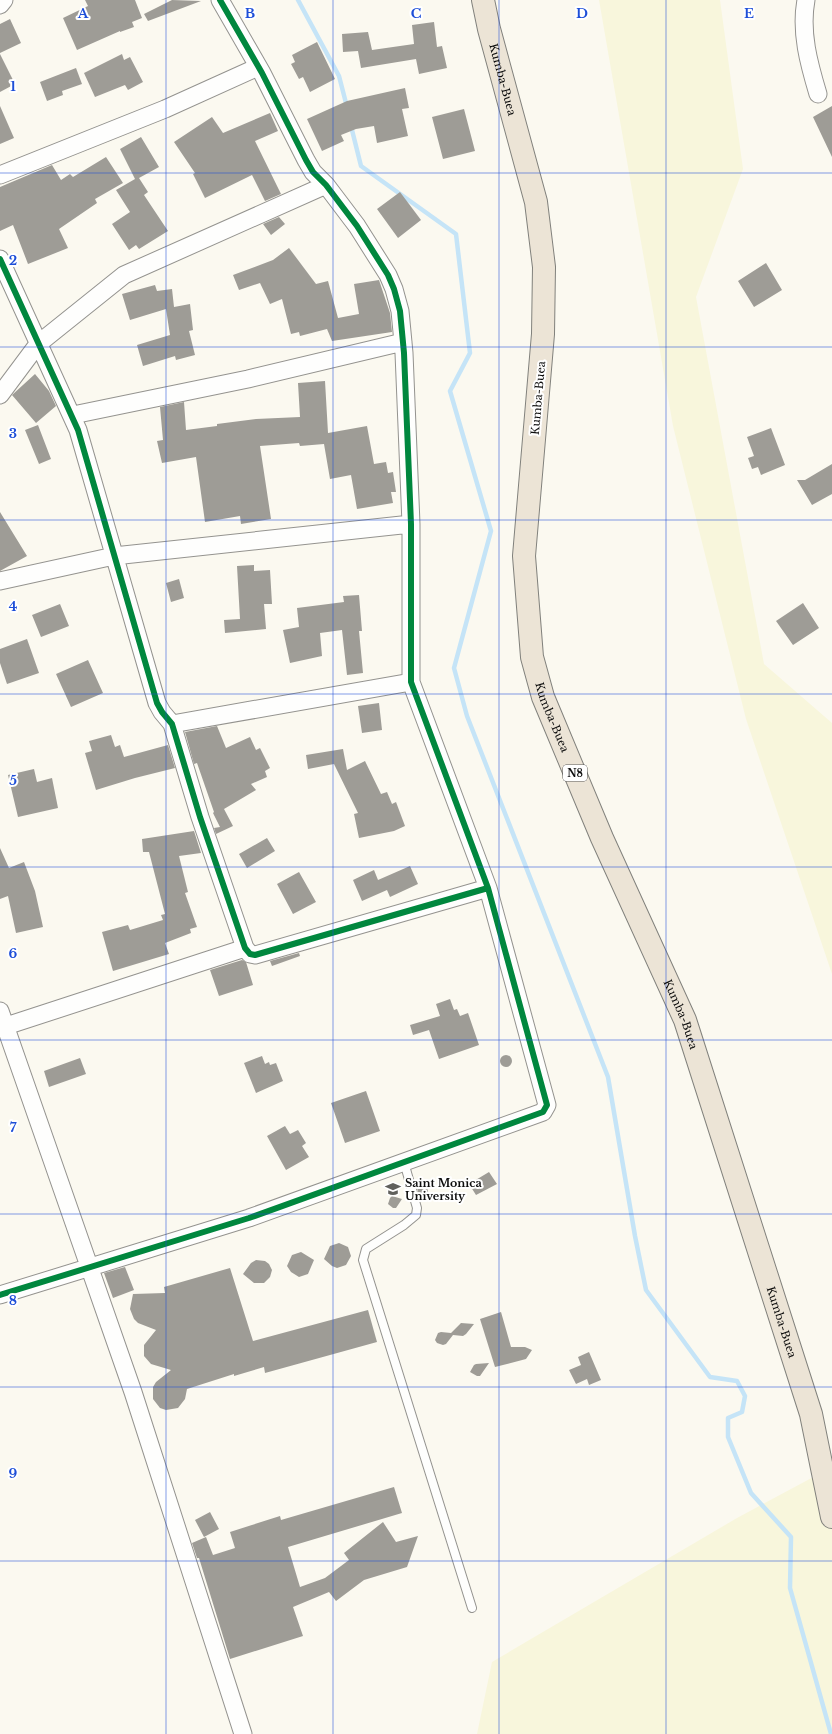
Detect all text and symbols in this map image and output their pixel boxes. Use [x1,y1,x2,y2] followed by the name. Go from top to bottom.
[77,5,89,22] text: A
[245,5,255,22] text: B
[411,5,422,22] text: C
[576,5,588,22] text: D
[744,5,754,22] text: E
[486,42,519,118] street label: Kumba-Buea
[10,78,16,95] text: 1
[9,252,17,269] text: 2
[528,360,548,435] street label: Kumba-Buea
[9,425,17,442] text: 3
[9,598,18,615] text: 4
[532,681,573,755] street label: Kumba-Buea
[563,765,587,781] road number: N8
[9,772,17,789] text: 5
[9,945,18,962] text: 6
[660,977,701,1052] street label: Kumba-Buea
[10,1119,17,1136] text: 7
[405,1176,482,1203] place label: Saint Monica University
[384,1180,402,1198] school or university icon: Saint Monica University
[764,1285,800,1360] street label: Kumba-Buea
[9,1292,17,1309] text: 8
[9,1465,18,1482] text: 9

